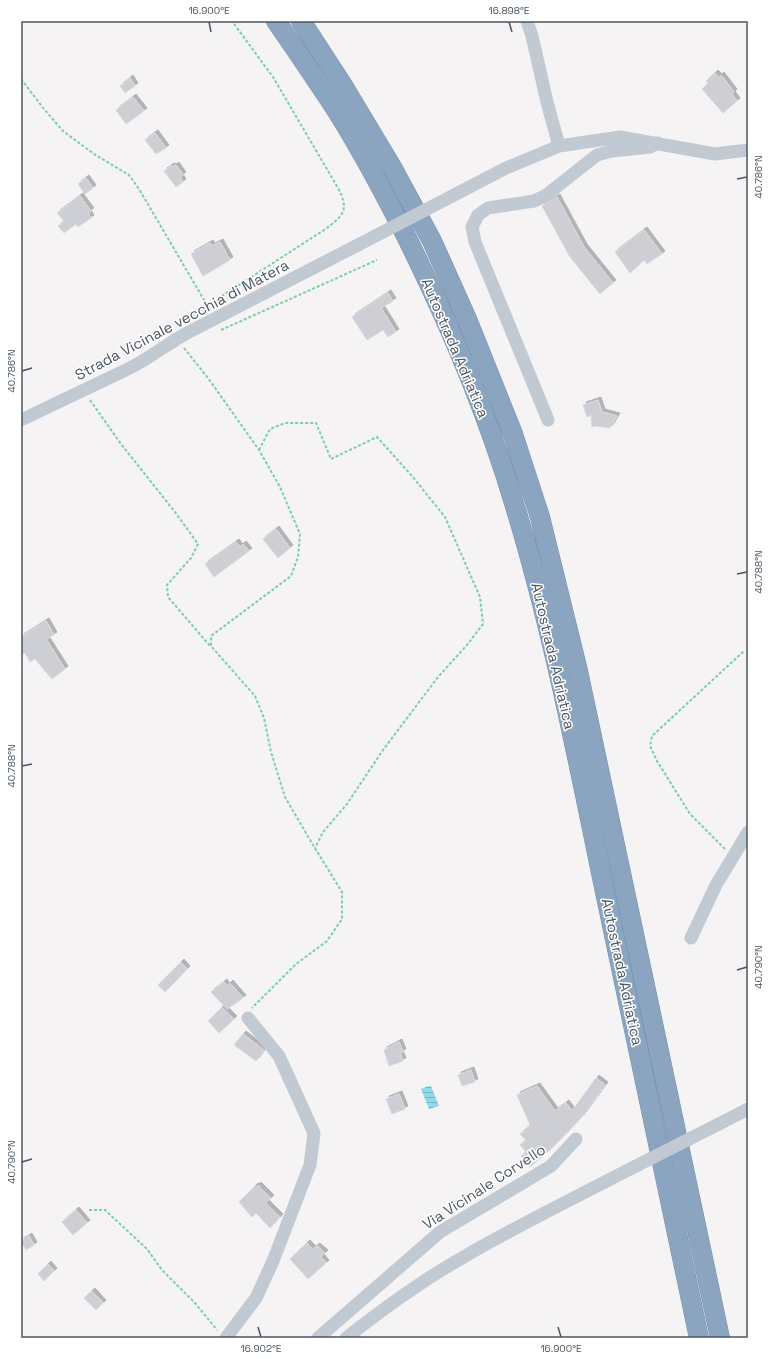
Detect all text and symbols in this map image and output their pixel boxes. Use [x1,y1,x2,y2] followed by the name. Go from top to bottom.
[188,4,230,17] text: 16.900°E
[489,4,530,17] text: 16.898°E
[752,155,765,199] text: 40.786°N
[72,255,292,384] street label: Strada Vicinale vecchia di Matera
[417,275,494,421] street label: Autostrada Adriatica
[5,349,18,393] text: 40.786°N
[752,550,765,594] text: 40.788°N
[527,581,580,731] street label: Autostrada Adriatica
[5,744,18,788] text: 40.788°N
[598,897,647,1047] street label: Autostrada Adriatica
[752,945,765,989] text: 40.790°N
[5,1140,18,1184] text: 40.790°N
[419,1140,549,1233] street label: Via Vicinale Corvello
[241,1342,282,1355] text: 16.902°E
[540,1342,582,1355] text: 16.900°E

